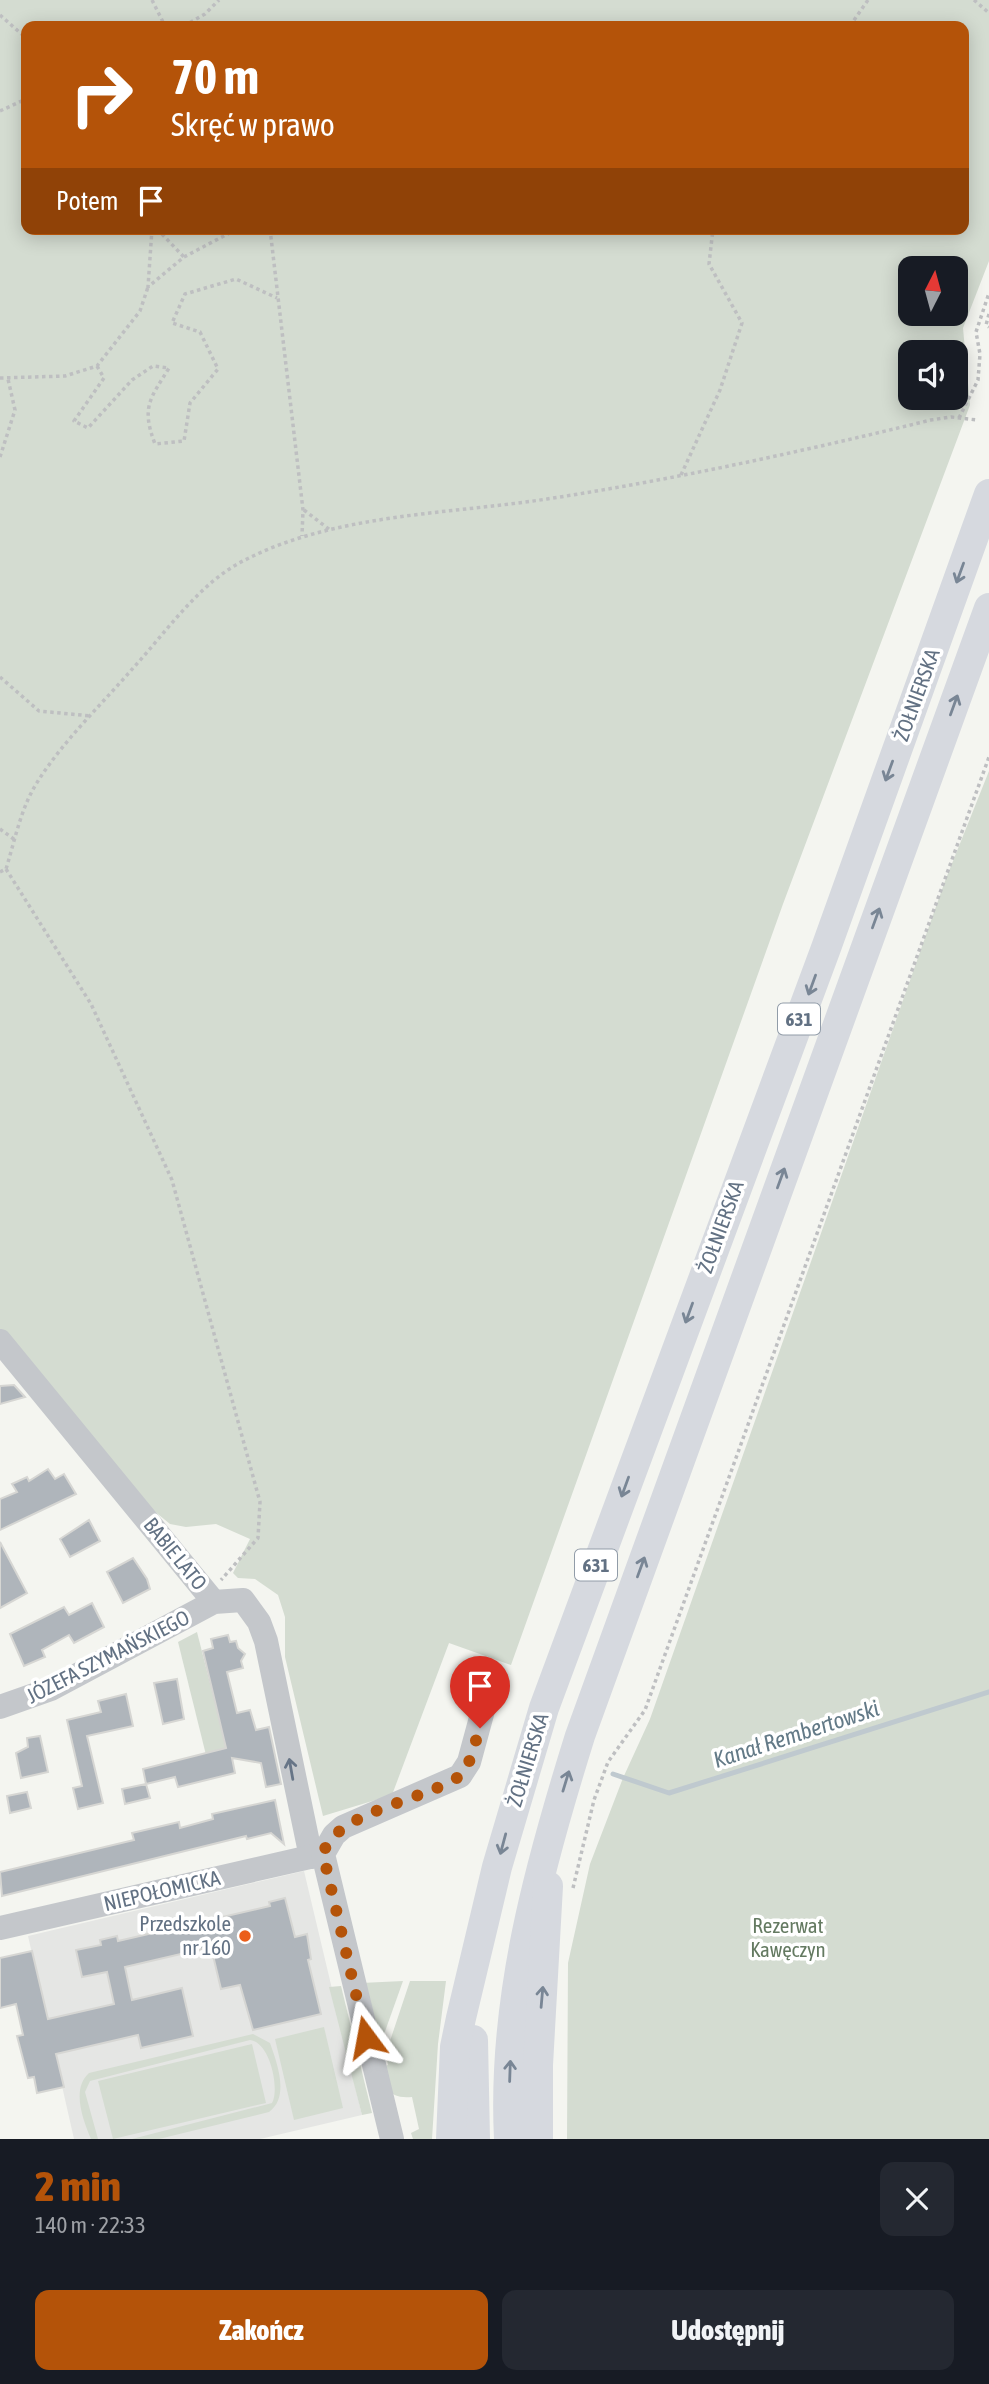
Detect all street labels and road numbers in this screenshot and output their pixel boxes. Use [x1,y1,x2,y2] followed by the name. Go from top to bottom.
[888,645,944,744] street label: ŻOŁNIERSKA
[778,1004,820,1035] road number: 631
[692,1177,748,1276] street label: ŻOŁNIERSKA
[139,1512,212,1594] street label: BABIE LATO
[575,1550,617,1581] road number: 631
[22,1605,193,1708] street label: JÓZEFA SZYMAŃSKIEGO
[501,1709,553,1809] street label: ŻOŁNIERSKA
[101,1865,223,1915] street label: NIEPOŁOMICKA

